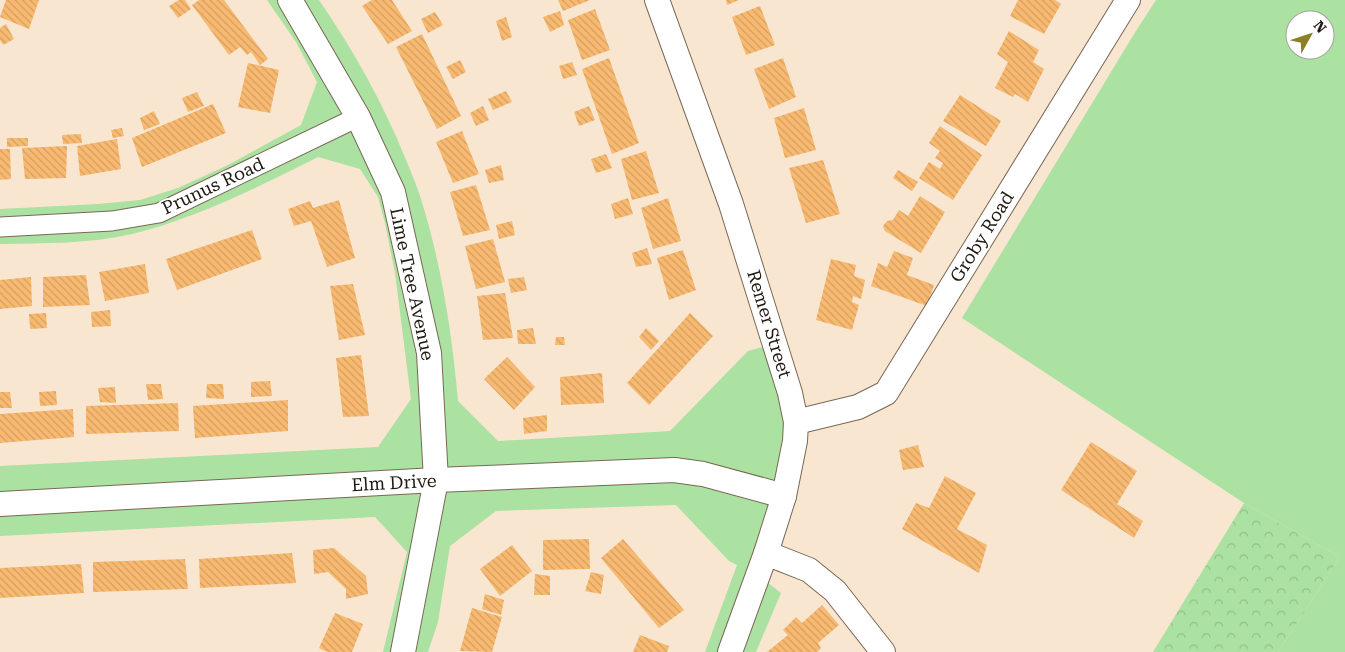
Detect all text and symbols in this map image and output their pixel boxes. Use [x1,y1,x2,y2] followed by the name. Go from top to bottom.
[1285,10,1335,60] north arrow
[1310,17,1330,36] text: N
[158,153,268,218] street label: Prunus Road
[945,187,1018,286] street label: Groby Road
[386,206,439,362] street label: Lime Tree Avenue
[743,267,796,381] street label: Remer Street
[351,470,437,495] street label: Elm Drive

